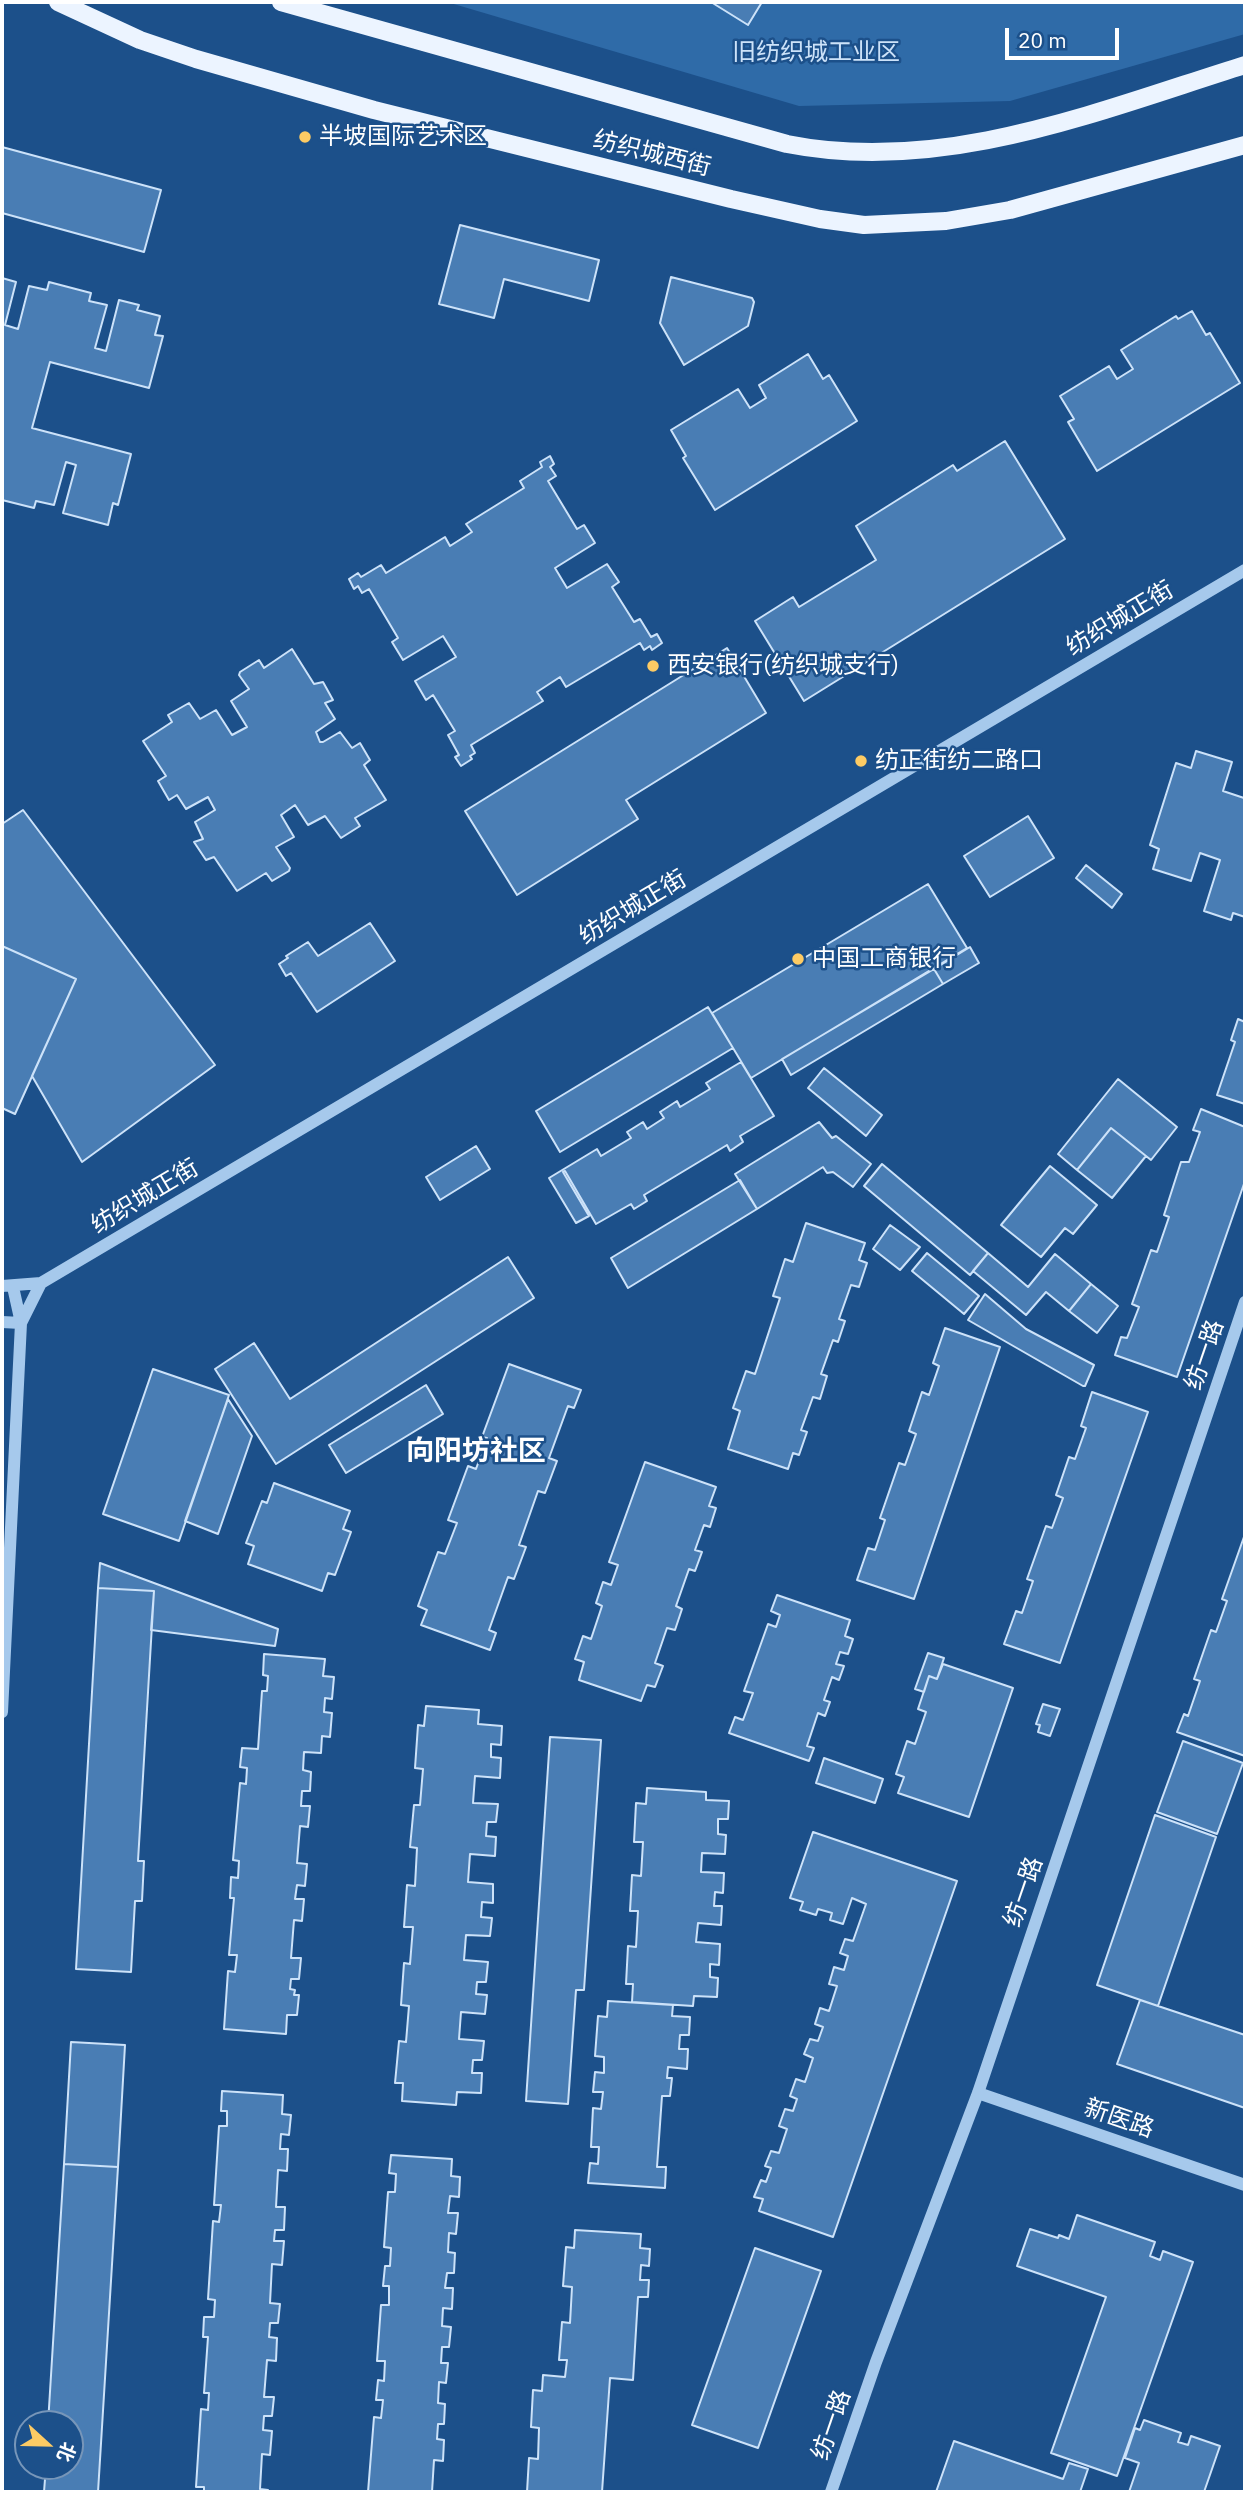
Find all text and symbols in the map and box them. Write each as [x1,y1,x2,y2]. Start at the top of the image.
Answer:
scale bar [1009,14,1123,58]
text: 20 m [1018,26,1067,54]
park label: 旧纺织城工业区 [732,39,900,67]
place label: 半坡国际艺术区 [319,123,487,151]
street label: 纺织城西街 [590,126,714,182]
marker: 半坡国际艺术区 [297,129,313,145]
street label: 纺织城正街 [1061,576,1179,662]
place label: 西安银行(纺织城支行) [667,652,899,680]
marker: 西安银行(纺织城支行) [645,658,661,674]
place label: 纺正街纺二路口 [875,747,1043,775]
marker: 纺正街纺二路口 [853,753,869,769]
street label: 纺织城正街 [574,865,692,951]
place label: 中国工商银行 [812,945,956,973]
marker: 中国工商银行 [790,951,806,967]
street label: 纺织城正街 [86,1154,204,1240]
street label: 纺一路 [1180,1316,1230,1394]
district label: 向阳坊社区 [406,1435,546,1469]
street label: 纺一路 [999,1853,1049,1931]
street label: 新医路 [1080,2094,1158,2144]
street label: 纺一路 [807,2386,857,2464]
north arrow [14,2410,84,2480]
text: 北 [52,2439,81,2465]

